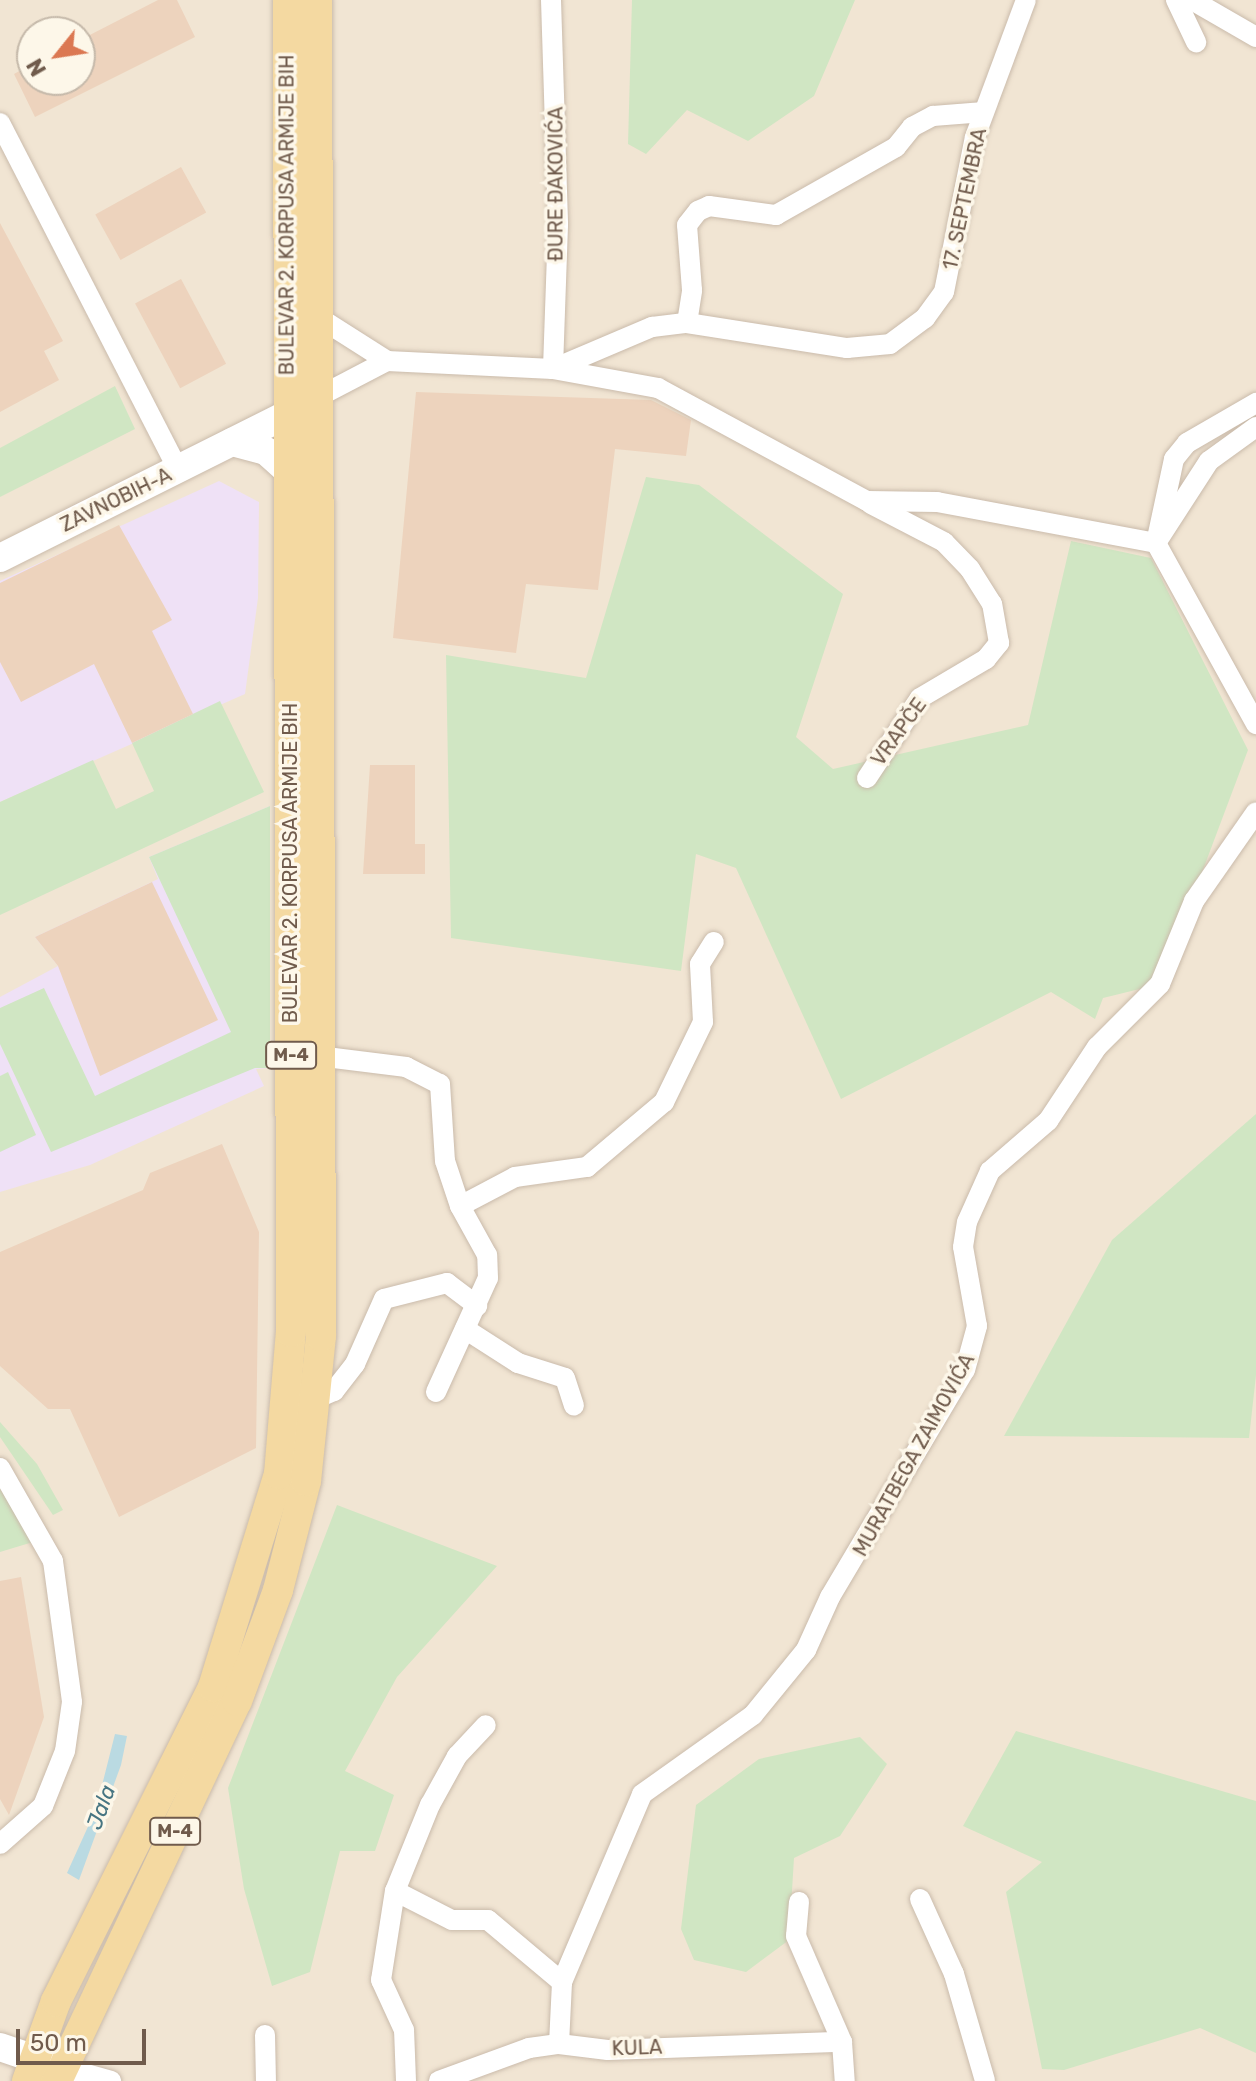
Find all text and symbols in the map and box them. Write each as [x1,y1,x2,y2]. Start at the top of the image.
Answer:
north arrow [16,16,96,96]
text: N [21,54,52,81]
street label: BULEVAR 2. KORPUSA ARMIJE BIH [275,54,299,376]
street label: ĐURE ĐAKOVIĆA [544,107,568,261]
street label: 17. SEPTEMBRA [938,126,992,272]
street label: ZAVNOBIH-A [57,463,175,537]
street label: VRAPČE [866,693,932,771]
street label: BULEVAR 2. KORPUSA ARMIJE BIH [278,702,302,1024]
road number: M-4 [265,1041,317,1069]
street label: MURATBEGA ZAIMOVIĆA [848,1349,980,1561]
water label: Jala [81,1781,121,1833]
road number: M-4 [149,1817,201,1845]
scale bar [20,2013,150,2063]
text: 50 m [30,2029,87,2057]
street label: KULA [611,2035,663,2061]

